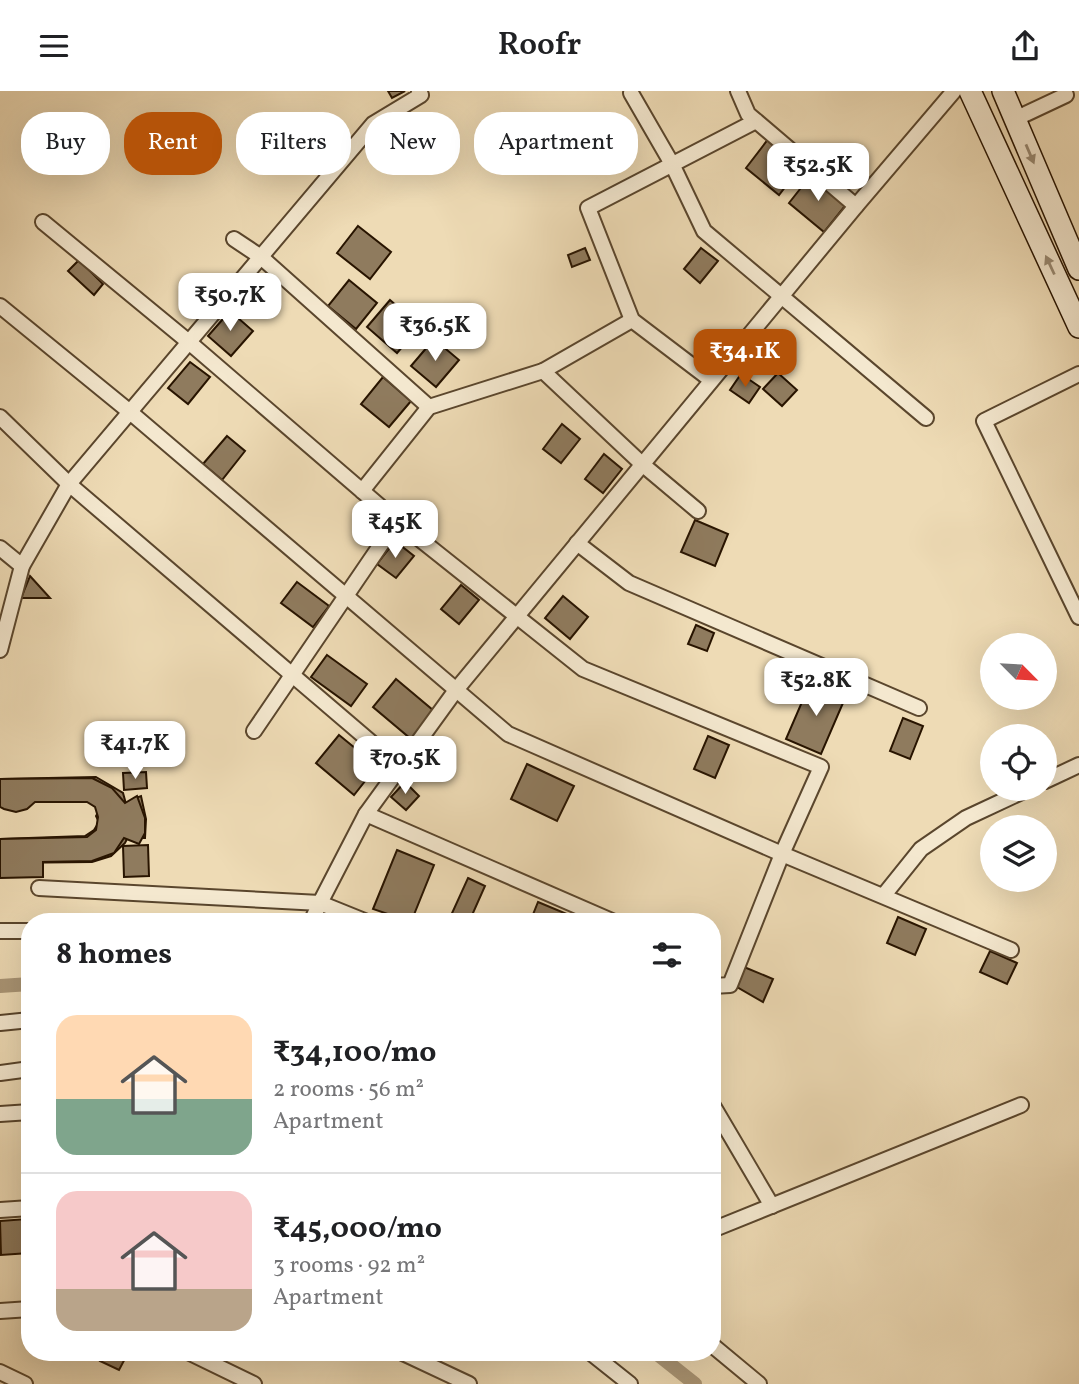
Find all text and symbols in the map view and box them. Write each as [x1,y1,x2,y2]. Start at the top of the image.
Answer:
text: Roofr [498,24,581,68]
icon: menu [35,27,73,65]
icon: share [1006,27,1044,65]
chip: Buy [21,112,110,175]
chip: Rent [124,112,222,175]
chip: Filters [236,112,351,175]
chip: New [365,112,460,175]
chip: Apartment [474,112,638,175]
pin: ₹52.5K [761,143,875,203]
one-way arrow [1024,144,1036,164]
text: ₹52.5K [783,150,853,182]
one-way arrow [1045,255,1056,275]
pin: ₹50.7K [173,273,287,333]
text: ₹50.7K [194,280,266,312]
pin: ₹36.5K [378,303,492,363]
text: ₹36.5K [399,310,471,342]
pin: ₹34.1K [688,329,802,389]
text: ₹34.1K [710,336,780,368]
pin: ₹45K [354,501,436,560]
text: ₹45K [368,507,422,539]
north arrow [980,633,1057,711]
map controls [980,633,1057,892]
pin: ₹52.8K [759,659,873,718]
text: ₹52.8K [780,665,852,697]
pin: ₹41.7K [78,721,192,781]
button: locate [980,724,1057,801]
text: ₹41.7K [100,728,170,760]
pin: ₹70.5K [348,737,462,796]
text: ₹70.5K [369,743,441,775]
button: layers [980,815,1057,892]
text: 8 homes [56,934,172,976]
icon: filters [648,936,686,974]
text: ₹34,100/mo [273,1032,437,1074]
icon: home [112,1043,196,1127]
text: 2 rooms · 56 m² [273,1074,424,1106]
text: Apartment [273,1106,384,1138]
text: ₹45,000/mo [273,1208,442,1250]
icon: home [112,1219,196,1303]
text: 3 rooms · 92 m² [273,1250,425,1282]
text: Apartment [273,1282,384,1314]

